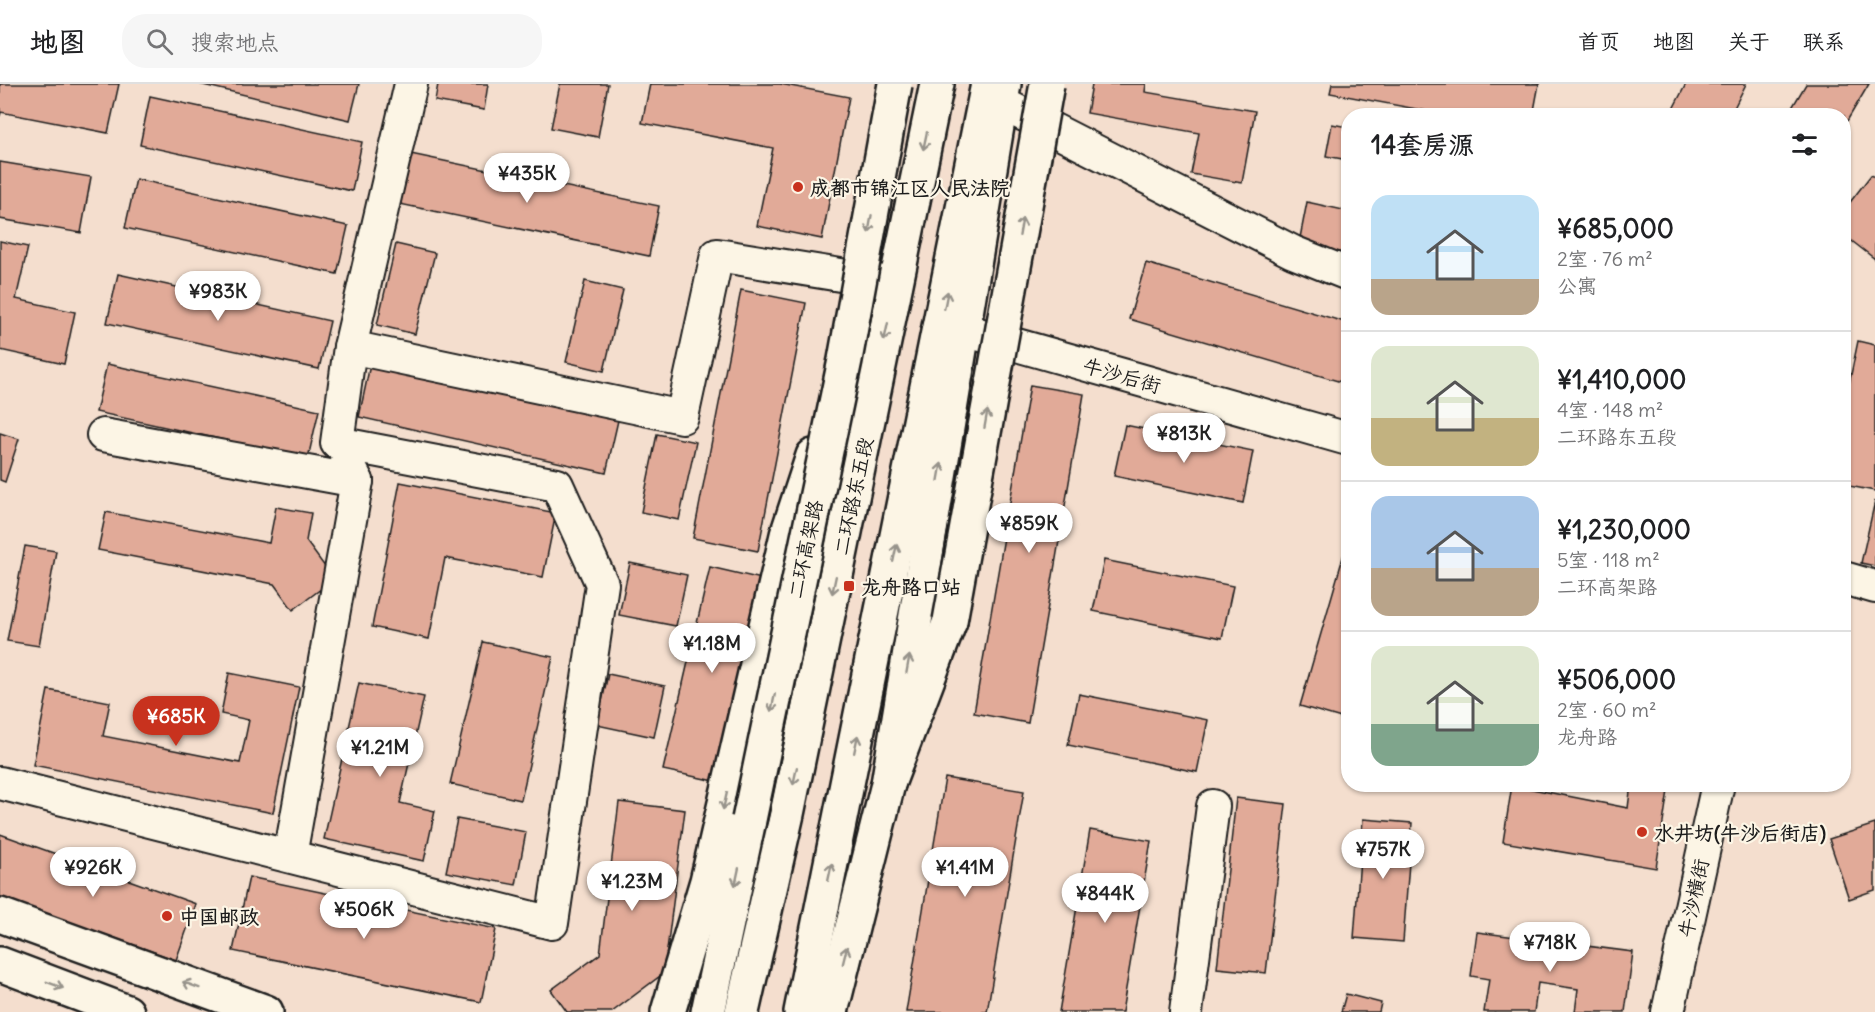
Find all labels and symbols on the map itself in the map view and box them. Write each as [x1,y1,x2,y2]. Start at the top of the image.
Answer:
one-way arrow [919,131,930,151]
pin: ¥435K [485,153,569,204]
place label: 成都市锦江区人民法院 [810,175,1010,200]
marker: 成都市锦江区人民法院 [791,180,805,194]
one-way arrow [864,214,875,234]
one-way arrow [1016,217,1027,237]
pin: ¥983K [176,271,260,322]
one-way arrow [941,291,952,311]
one-way arrow [880,322,891,342]
street label: 牛沙后街 [1080,352,1164,398]
one-way arrow [981,409,992,429]
pin: ¥813K [1142,413,1226,464]
street label: 二环路东五段 [828,435,878,557]
one-way arrow [935,462,946,482]
street label: 二环高架路 [782,497,828,601]
pin: ¥859K [987,503,1071,554]
one-way arrow [890,544,901,564]
place label: 龙舟路口站 [861,574,961,599]
one-way arrow [828,575,839,594]
marker: 龙舟路口站 [842,579,856,593]
pin: ¥1.18M [663,623,761,674]
one-way arrow [903,654,914,674]
one-way arrow [767,693,778,713]
pin: ¥685K [134,696,218,747]
pin: ¥1.21M [331,727,429,778]
one-way arrow [851,735,862,755]
one-way arrow [789,766,800,785]
one-way arrow [719,791,731,810]
place label: 水井坊(牛沙后街店) [1654,820,1826,845]
marker: 水井坊(牛沙后街店) [1635,825,1649,839]
pin: ¥757K [1341,829,1425,880]
pin: ¥926K [51,847,135,898]
pin: ¥1.41M [916,847,1014,898]
street label: 牛沙横街 [1672,856,1714,940]
pin: ¥1.23M [583,861,681,912]
one-way arrow [825,863,836,883]
one-way arrow [730,868,742,887]
pin: ¥844K [1063,873,1147,924]
pin: ¥506K [322,889,406,940]
place label: 中国邮政 [179,904,259,929]
marker: 中国邮政 [160,909,174,923]
pin: ¥718K [1508,922,1592,973]
one-way arrow [840,946,852,965]
one-way arrow [182,978,201,989]
one-way arrow [45,980,64,991]

